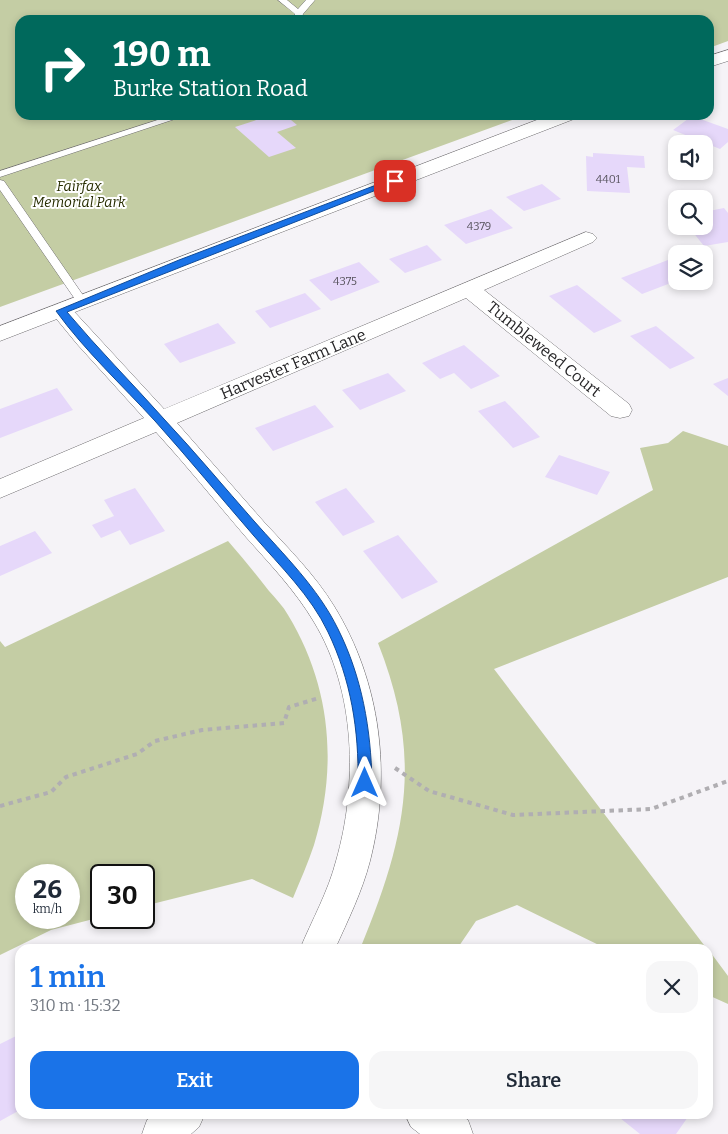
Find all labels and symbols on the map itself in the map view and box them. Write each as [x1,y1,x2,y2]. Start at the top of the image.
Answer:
pin [374,160,416,202]
house number: 4401 [596,173,621,186]
park label: Fairfax Memorial Park [32,178,126,211]
house number: 4379 [467,220,491,233]
house number: 4375 [333,275,357,288]
street label: Tumbleweed Court [483,297,605,401]
street label: Harvester Farm Lane [217,325,369,403]
position arrow [338,756,390,808]
speed limit sign: 30 [90,864,155,929]

